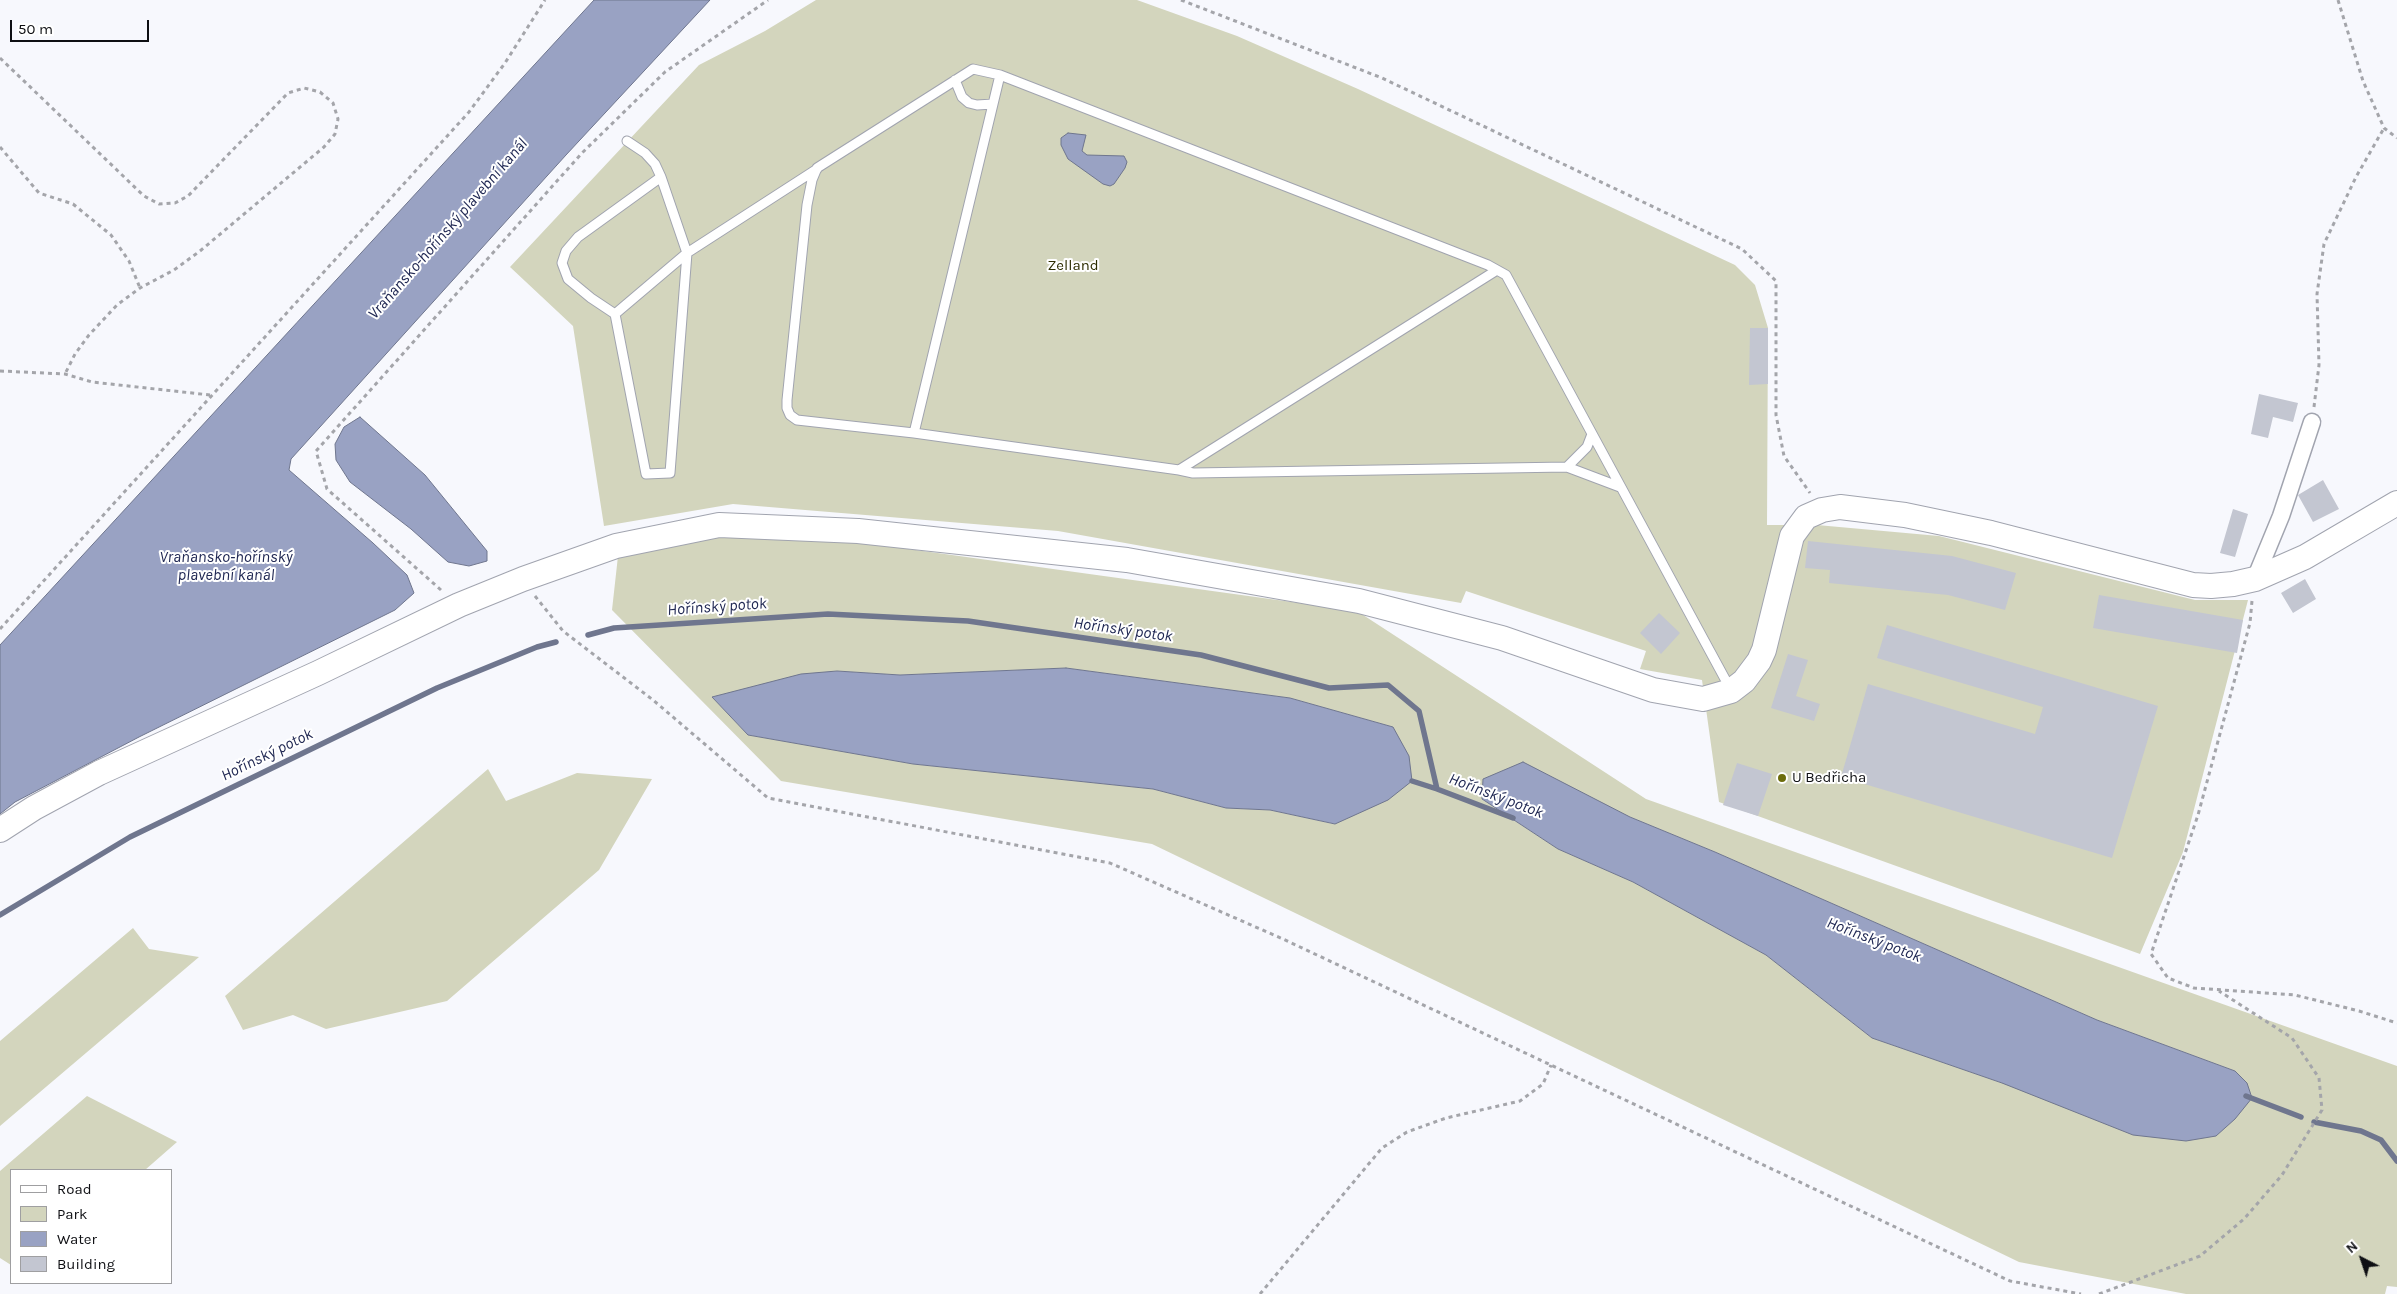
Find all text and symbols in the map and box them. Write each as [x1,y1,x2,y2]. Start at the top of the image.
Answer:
scale bar [12,10,151,42]
text: 50 m [18,20,53,38]
water label: Vraňansko-hořínský plavební kanál [364,135,532,323]
park label: Zelland [1047,257,1099,275]
water label: Vraňansko-hořínský plavební kanál [160,547,292,585]
water label: Hořínský potok [667,594,767,620]
water label: Hořínský potok [1072,614,1174,646]
water label: Hořínský potok [218,725,316,785]
water label: Hořínský potok [1446,769,1546,823]
place label: U Bedřicha [1792,769,1866,787]
marker: U Bedřicha [1776,772,1788,784]
water label: Hořínský potok [1824,913,1924,967]
legend [10,1169,172,1284]
text: Road [57,1180,92,1198]
text: Park [57,1205,87,1223]
text: Water [57,1230,97,1248]
north arrow [2337,1234,2387,1284]
text: N [2342,1238,2361,1257]
text: Building [57,1255,115,1273]

